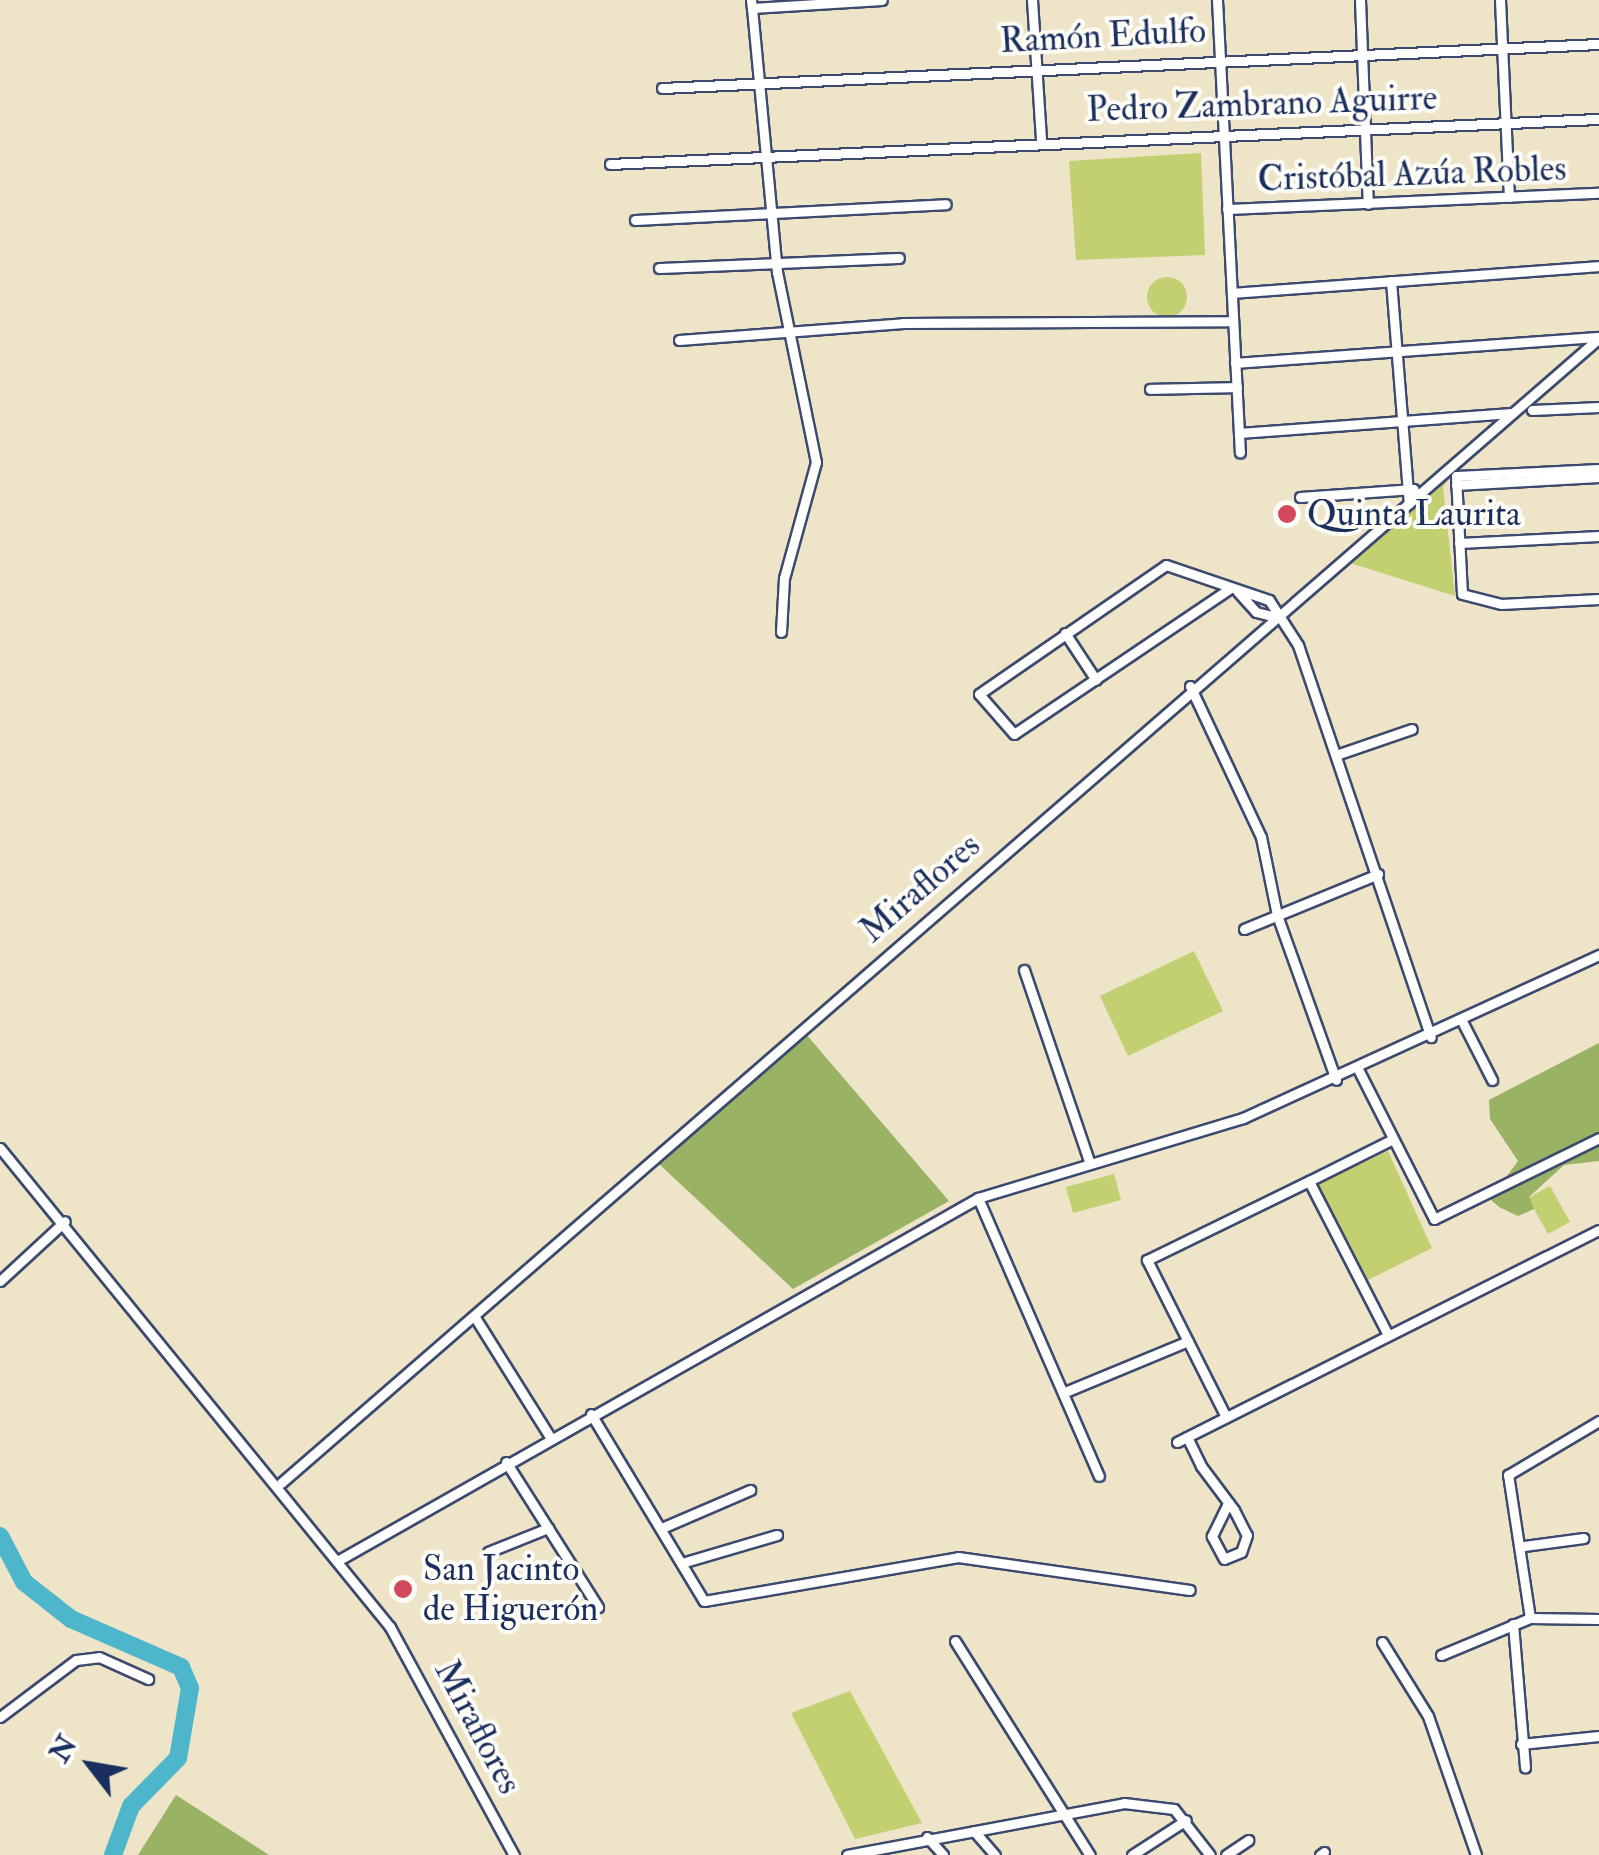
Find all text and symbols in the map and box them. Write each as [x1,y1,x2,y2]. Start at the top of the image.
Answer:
street label: Ramón Edulfo [999,10,1207,62]
street label: Pedro Zambrano Aguirre [1086,77,1438,131]
street label: Cristóbal Azúa Robles [1257,148,1567,200]
place label: Quinta Laurita [1307,493,1521,535]
marker: Quinta Laurita [1276,503,1298,525]
street label: Miraflores [851,825,989,951]
place label: San Jacinto de Higuerón [423,1548,598,1630]
marker: San Jacinto de Higuerón [392,1578,414,1600]
street label: Miraflores [425,1653,531,1801]
north arrow [40,1715,140,1815]
text: N [42,1730,85,1769]

